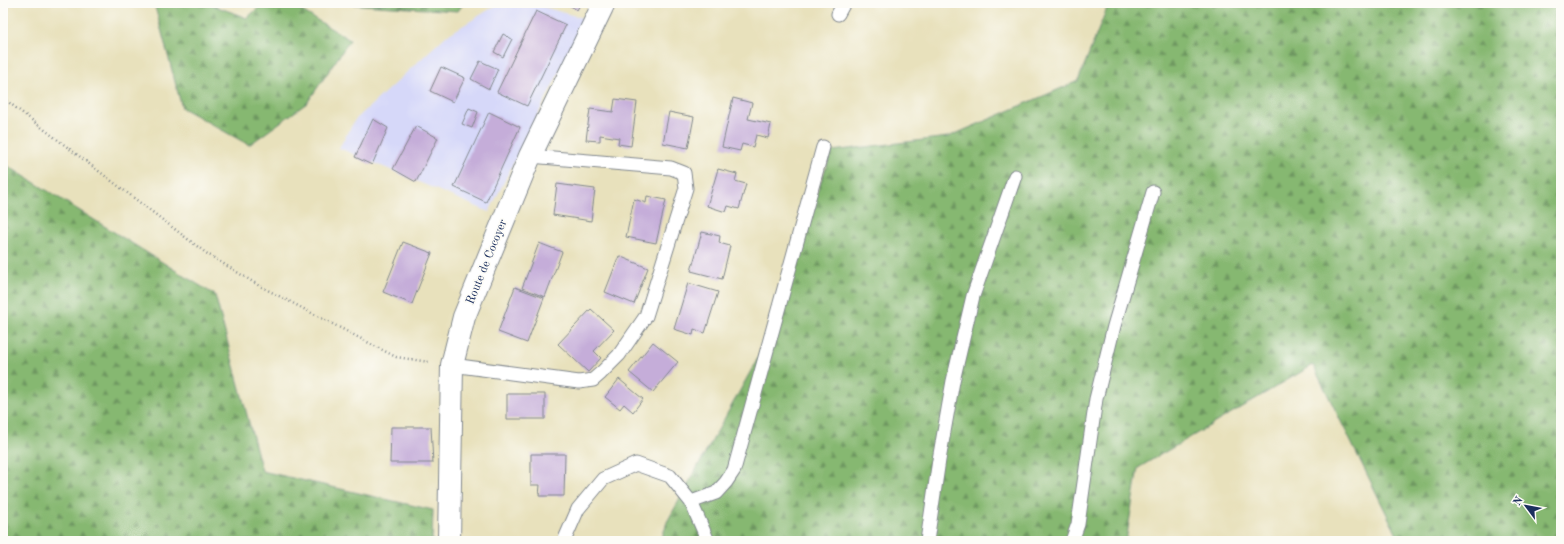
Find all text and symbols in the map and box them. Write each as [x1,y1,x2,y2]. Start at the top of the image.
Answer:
street label: Route de Cocoyer [464,218,510,306]
north arrow [1506,486,1546,526]
text: N [1512,495,1526,508]

